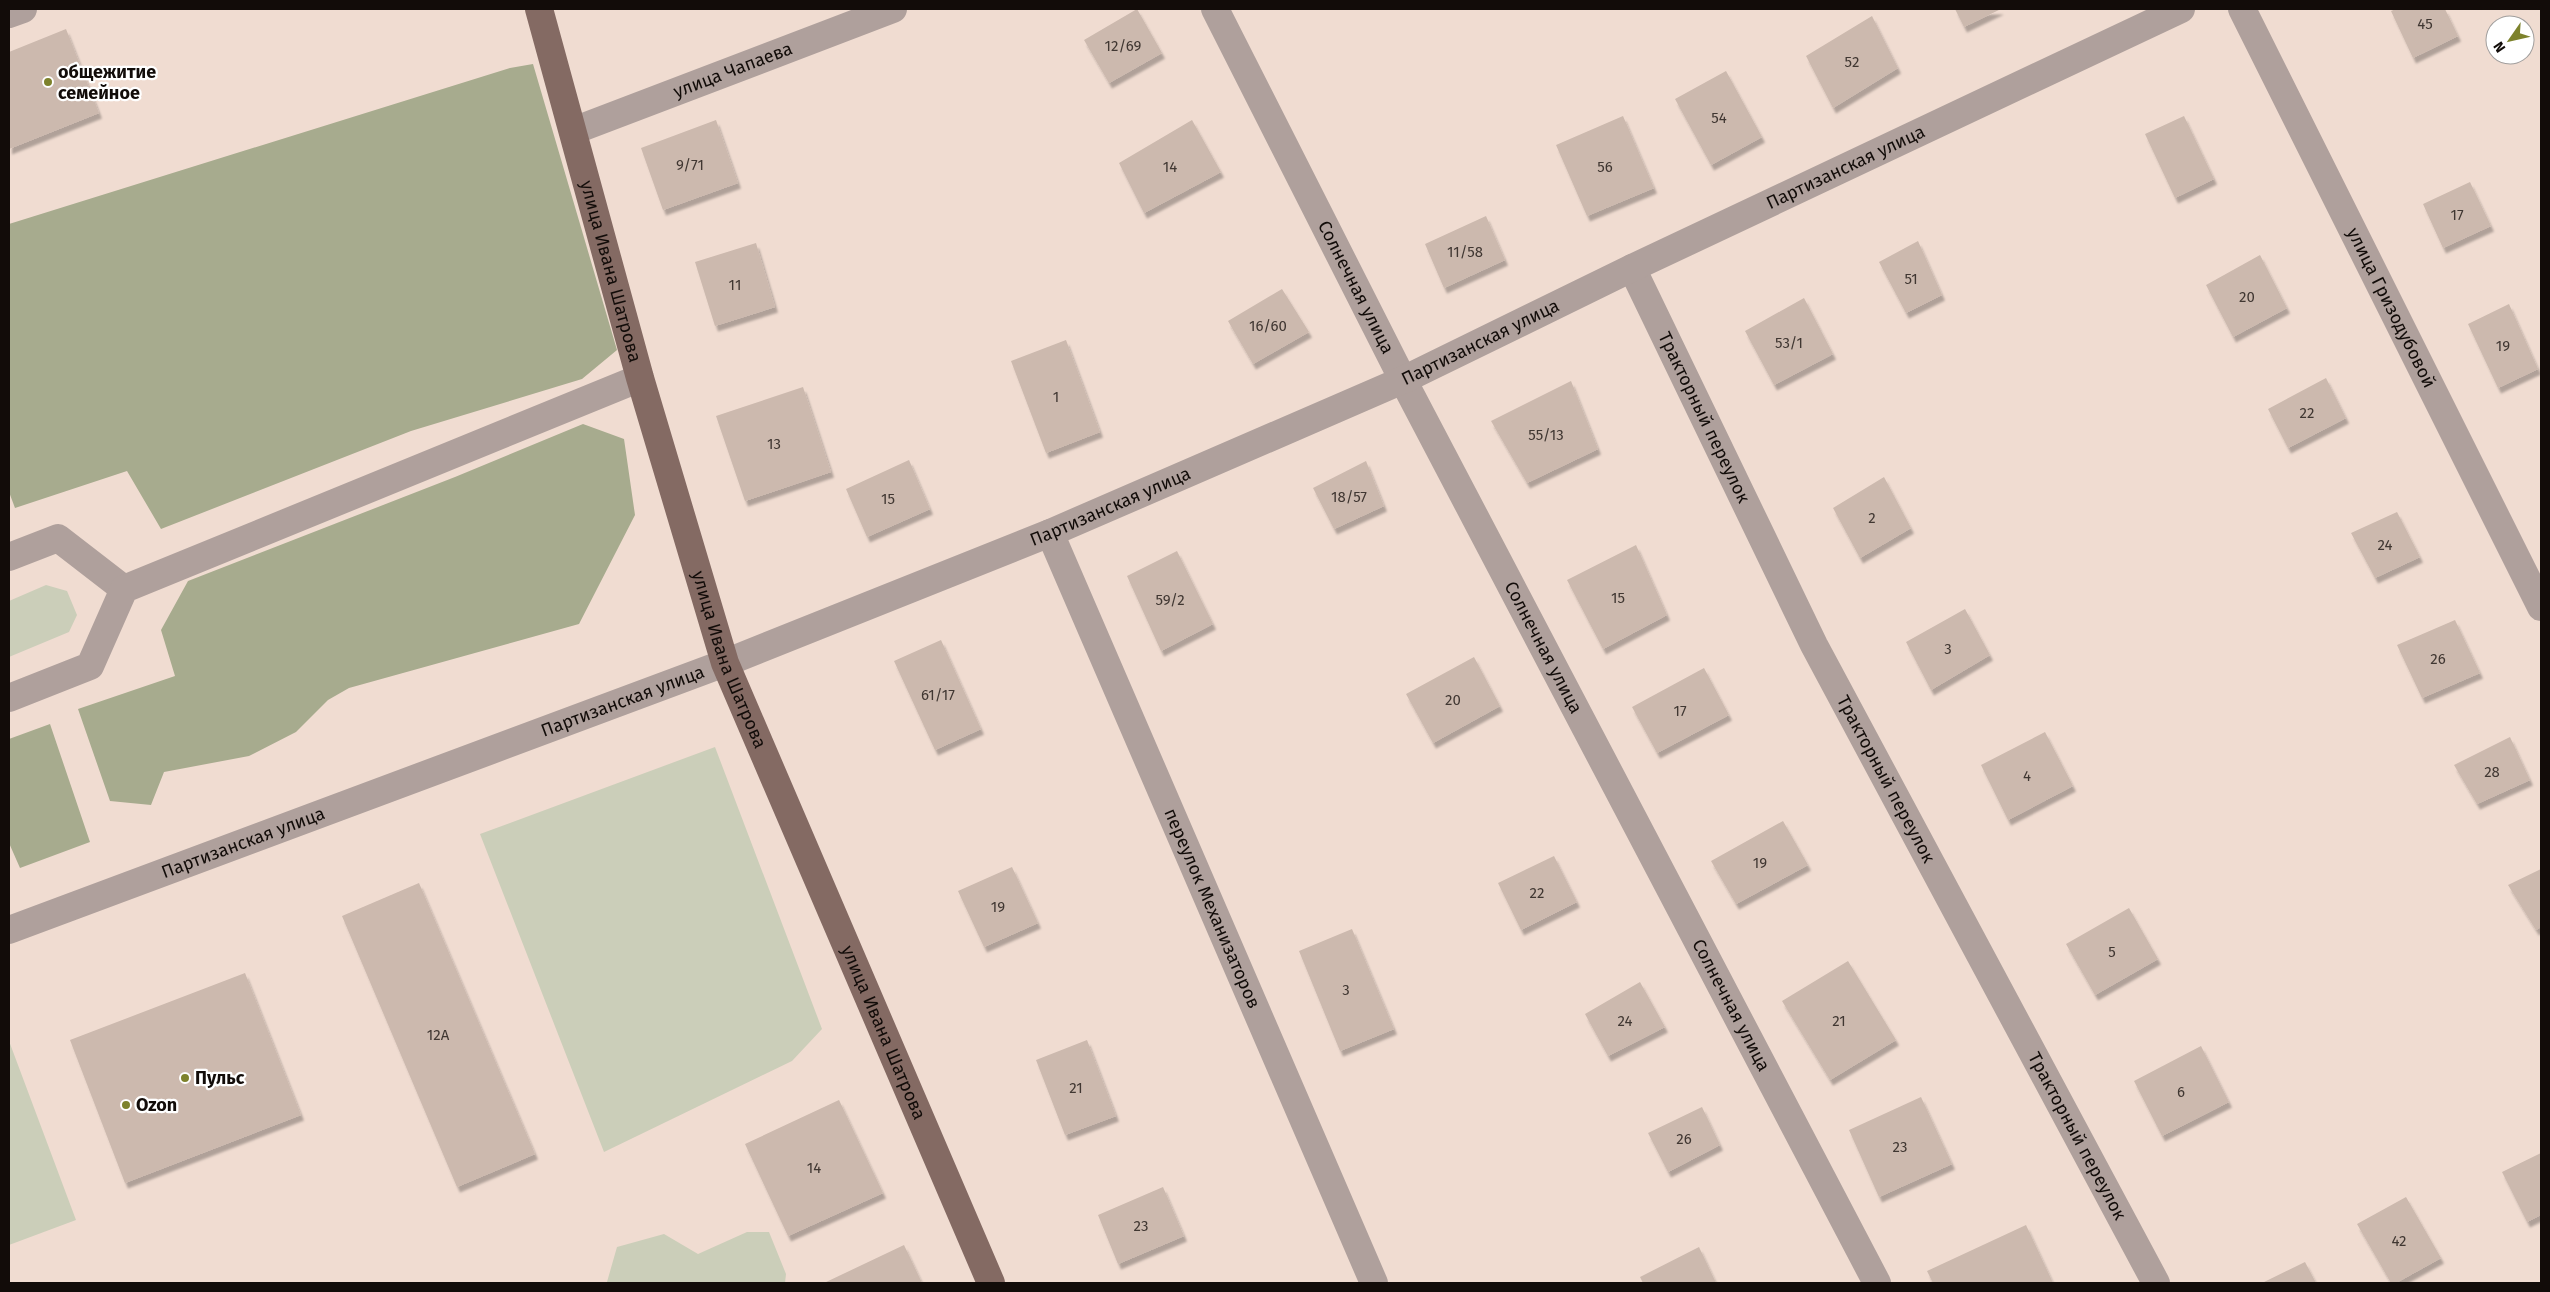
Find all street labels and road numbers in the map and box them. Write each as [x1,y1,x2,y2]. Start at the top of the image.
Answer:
street label: улица Чапаева [670,37,795,103]
street label: Партизанская улица [1763,120,1928,214]
street label: улица Ивана Шатрова [575,178,646,365]
street label: Солнечная улица [1313,217,1399,358]
street label: улица Гризодубовой [2342,224,2441,391]
street label: Партизанская улица [1398,294,1563,390]
street label: Тракторный переулок [1654,328,1755,507]
street label: Партизанская улица [1027,462,1194,551]
street label: улица Ивана Шатрова [687,568,771,752]
street label: Солнечная улица [1500,578,1587,717]
street label: Партизанская улица [538,661,708,742]
street label: Тракторный переулок [1832,692,1940,868]
street label: Партизанская улица [158,802,328,883]
street label: переулок Механизаторов [1159,805,1265,1012]
street label: Солнечная улица [1687,935,1775,1075]
street label: улица Ивана Шатрова [836,942,931,1123]
street label: Тракторный переулок [2023,1049,2132,1224]

